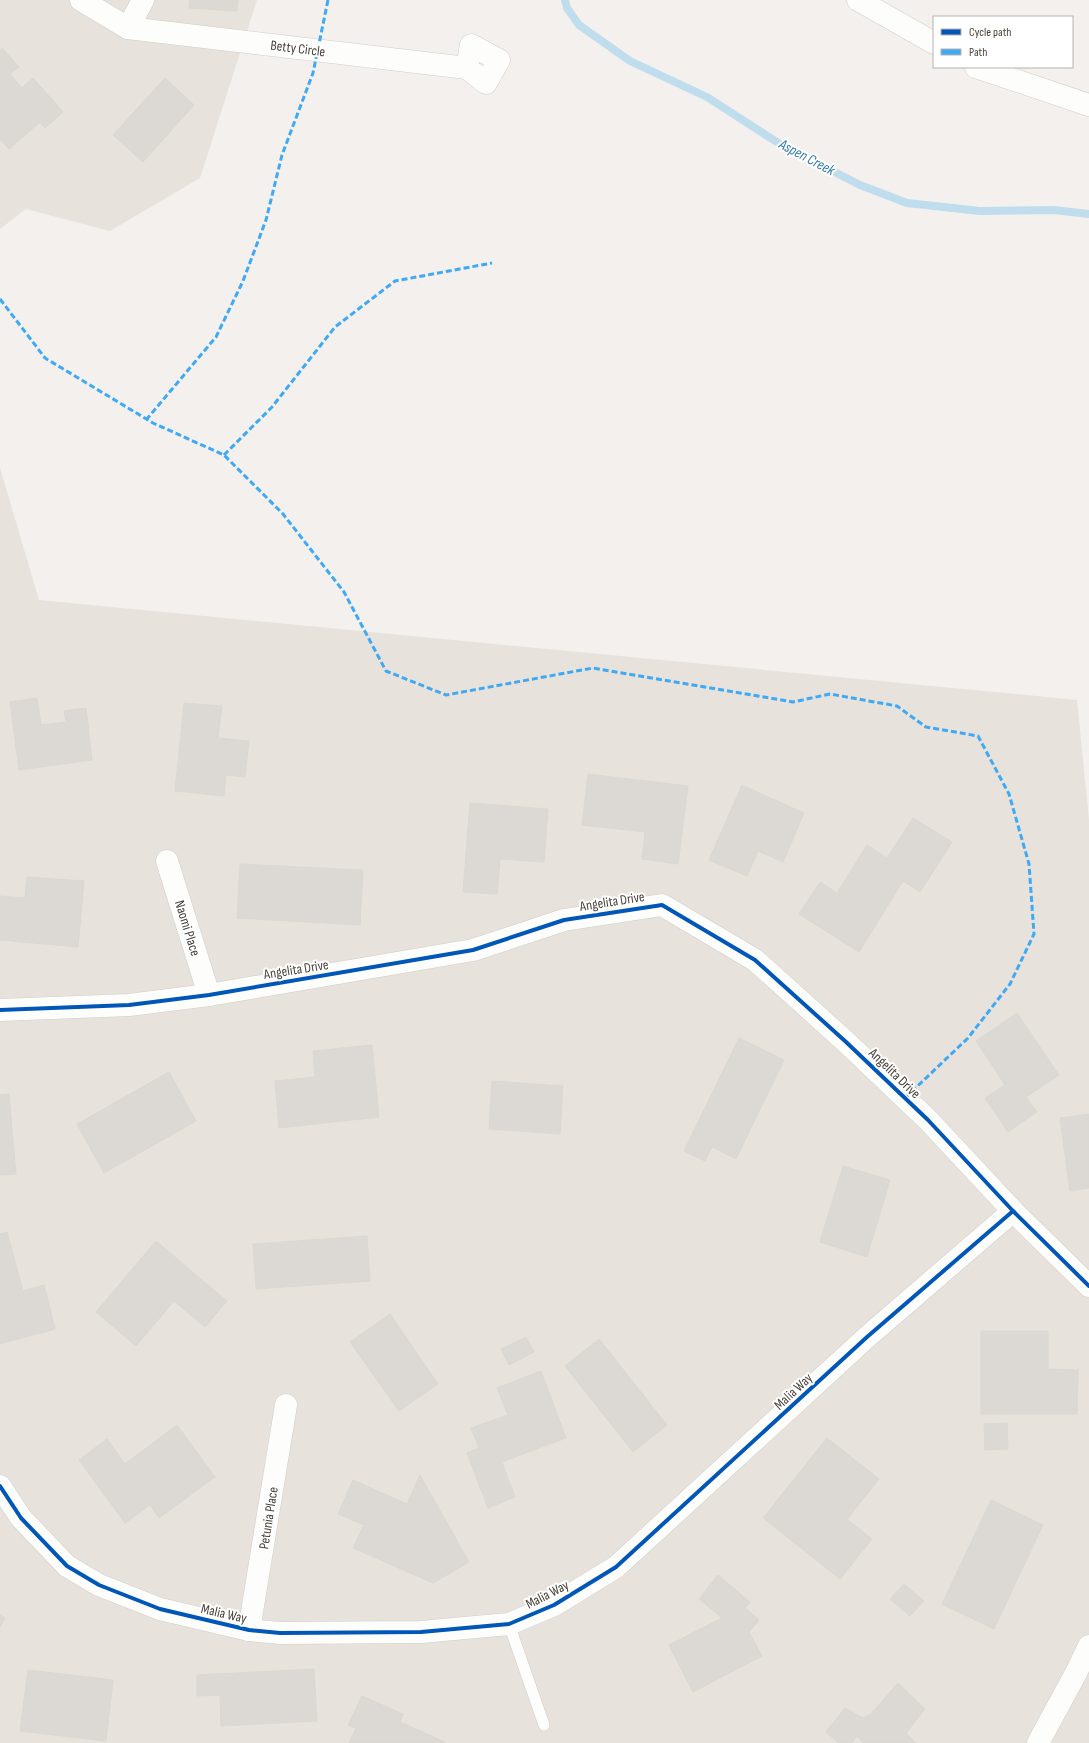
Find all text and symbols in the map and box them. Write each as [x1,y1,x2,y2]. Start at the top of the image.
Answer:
legend [933,16,1073,68]
text: Cycle path [969,25,1011,40]
street label: Betty Circle [270,37,326,60]
text: Path [969,45,987,60]
water label: Aspen Creek [775,134,838,180]
street label: Angelita Drive [578,888,646,915]
street label: Naomi Place [171,898,204,958]
street label: Angelita Drive [262,956,330,983]
street label: Angelita Drive [865,1044,924,1102]
street label: Malia Way [771,1369,816,1413]
street label: Petunia Place [255,1486,282,1550]
street label: Malia Way [523,1576,572,1613]
street label: Malia Way [199,1600,249,1627]

